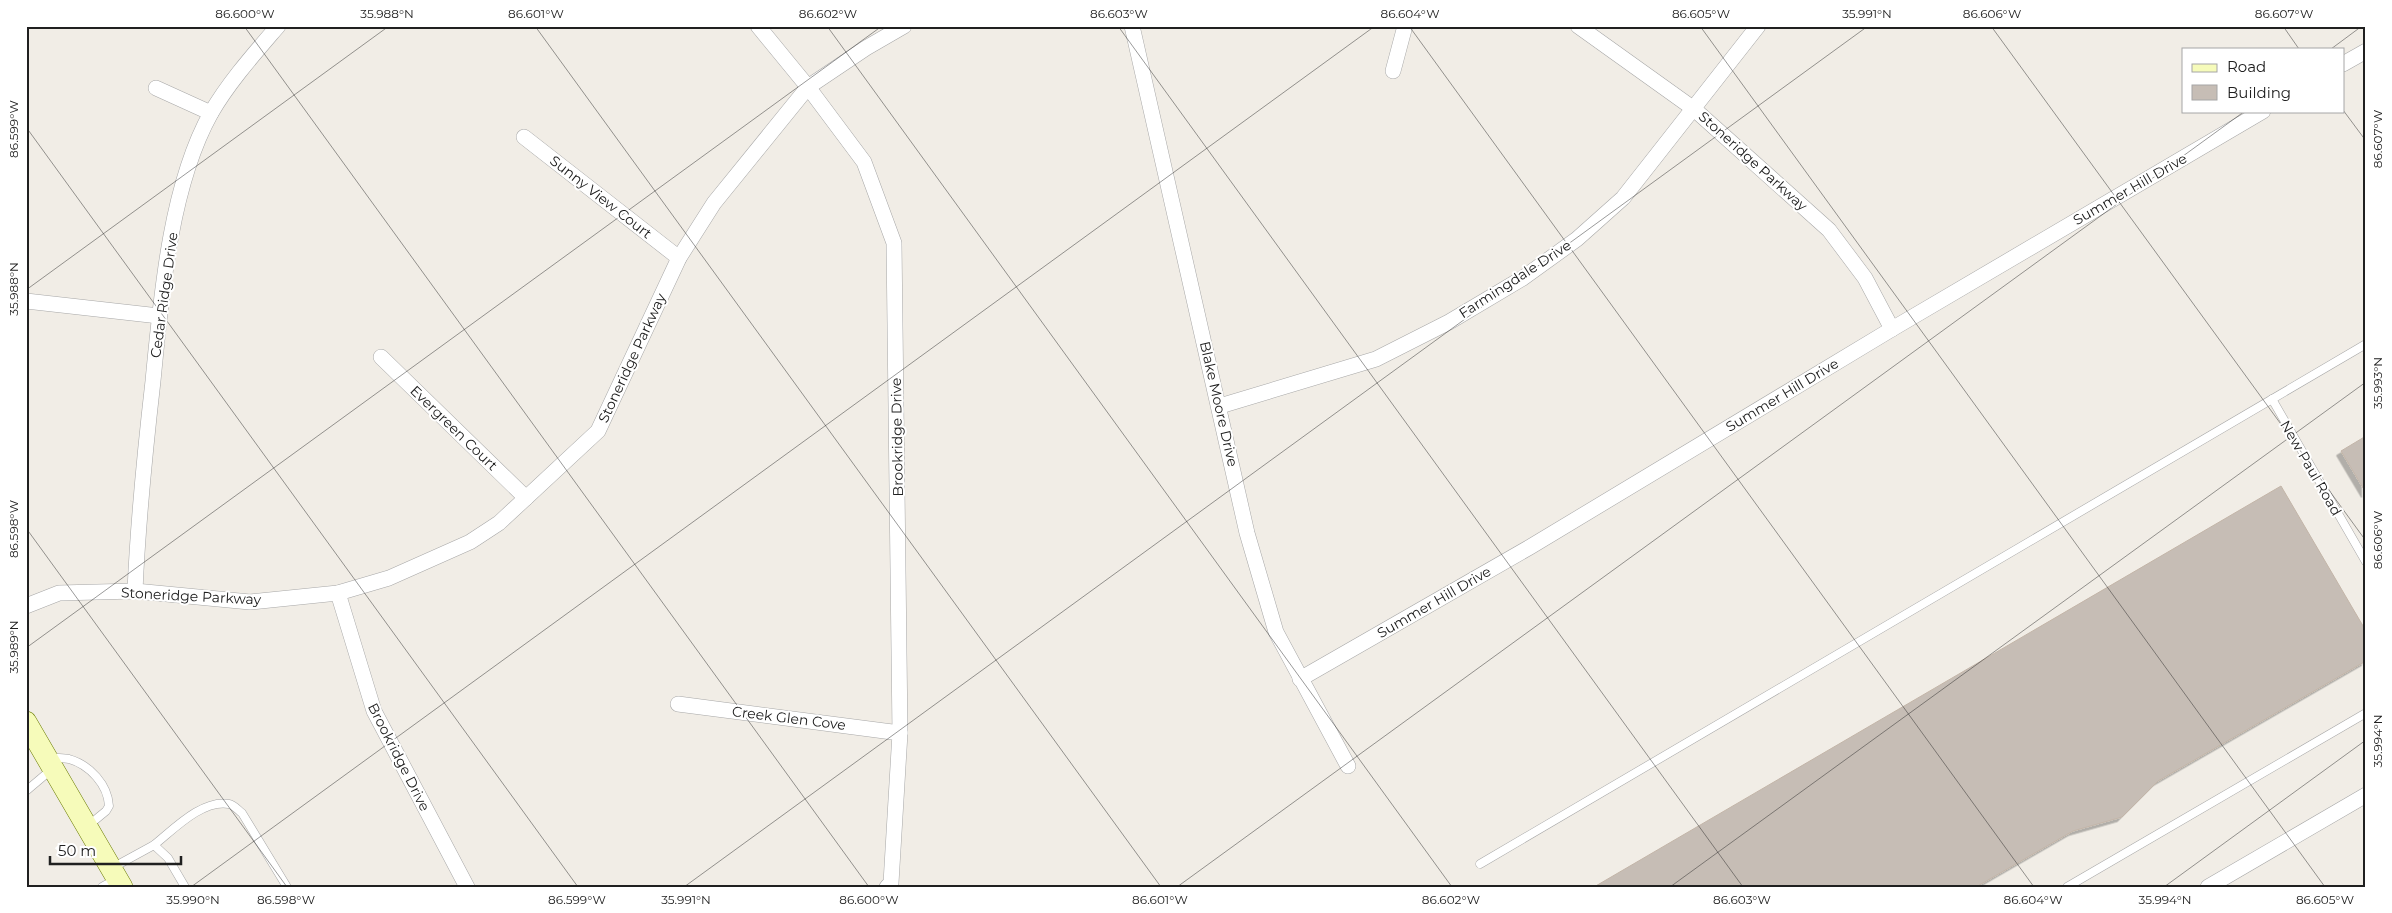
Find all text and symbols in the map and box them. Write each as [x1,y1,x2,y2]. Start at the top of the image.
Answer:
text: 86.600°W [215,6,275,21]
text: 35.988°N [360,6,414,21]
text: 86.601°W [508,6,564,21]
text: 86.602°W [799,6,857,21]
text: 86.603°W [1090,6,1148,21]
text: 86.604°W [1380,6,1440,21]
text: 86.605°W [1672,6,1730,21]
text: 35.991°N [1842,6,1892,21]
text: 86.606°W [1963,6,2021,21]
text: 86.607°W [2255,6,2313,21]
legend [2182,48,2344,112]
text: Road [2227,57,2266,76]
text: Building [2227,83,2291,102]
text: 86.599°W [6,100,21,158]
street label: Stoneridge Parkway [1695,107,1811,215]
text: 86.607°W [2370,110,2385,168]
street label: Summer Hill Drive [2070,149,2190,229]
street label: Sunny View Court [546,151,656,243]
street label: Cedar Ridge Drive [146,231,182,359]
street label: Farmingdale Drive [1455,236,1575,322]
text: 35.988°N [6,262,21,316]
street label: Stoneridge Parkway [594,290,670,425]
street label: Blake Moore Drive [1196,340,1242,468]
street label: Summer Hill Drive [1722,354,1842,436]
text: 35.993°N [2370,357,2385,409]
street label: Brookridge Drive [887,377,907,497]
street label: Evergreen Court [406,382,502,475]
street label: New Paul Road [2276,417,2346,519]
text: 86.598°W [6,500,21,558]
text: 86.606°W [2370,511,2385,569]
street label: Summer Hill Drive [1374,562,1494,642]
street label: Stoneridge Parkway [120,583,262,609]
text: 35.989°N [6,620,21,674]
street label: Brookridge Drive [364,700,434,814]
street label: Creek Glen Cove [731,702,847,734]
text: 35.994°N [2370,715,2385,767]
scale bar [50,833,181,865]
text: 50 m [58,841,96,860]
text: 35.990°N [166,892,220,907]
text: 86.598°W [257,892,315,907]
text: 86.599°W [548,892,606,907]
text: 35.991°N [661,892,711,907]
text: 86.600°W [839,892,899,907]
text: 86.601°W [1132,892,1188,907]
text: 86.602°W [1422,892,1480,907]
text: 86.603°W [1713,892,1771,907]
text: 86.604°W [2003,892,2063,907]
text: 35.994°N [2139,892,2191,907]
text: 86.605°W [2296,892,2354,907]

